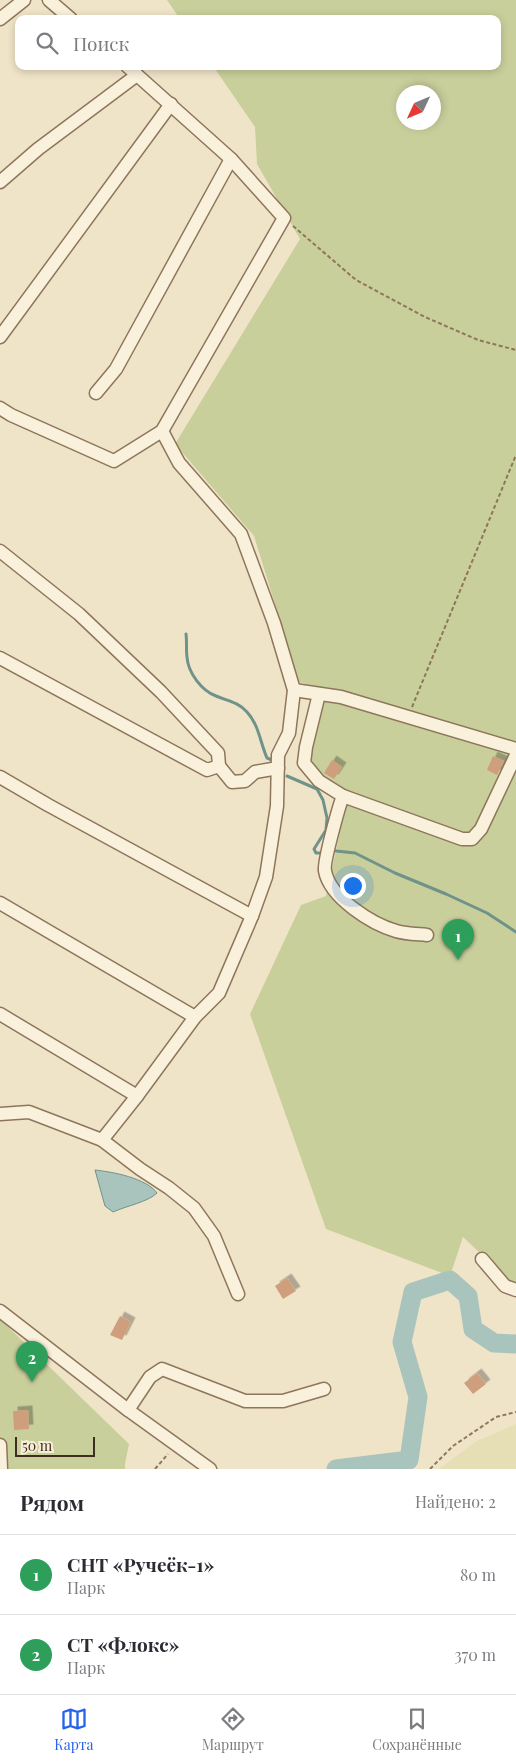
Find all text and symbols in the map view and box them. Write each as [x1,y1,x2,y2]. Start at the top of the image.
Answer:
search box [15,15,501,70]
icon: search [33,29,61,57]
text: Поиск [73,30,129,56]
north arrow [396,85,441,130]
your location [340,873,366,899]
pin: 1 [442,919,474,960]
pin: 2 [16,1341,48,1382]
scale bar [15,1434,95,1457]
text: 50 m [22,1436,52,1455]
text: Рядом [20,1488,84,1516]
text: Найдено: 2 [415,1491,496,1512]
text: СНТ «Ручеёк-1» [67,1551,214,1577]
text: 1 [33,1564,39,1585]
text: 80 m [460,1564,496,1585]
text: Парк [67,1577,105,1598]
text: СТ «Флокс» [67,1631,179,1657]
text: 2 [32,1644,40,1665]
text: 370 m [454,1644,496,1665]
text: Парк [67,1657,105,1678]
tab: Карта [54,1705,94,1754]
tab: Маршрут [202,1705,264,1754]
tab: Сохранённые [372,1705,462,1754]

